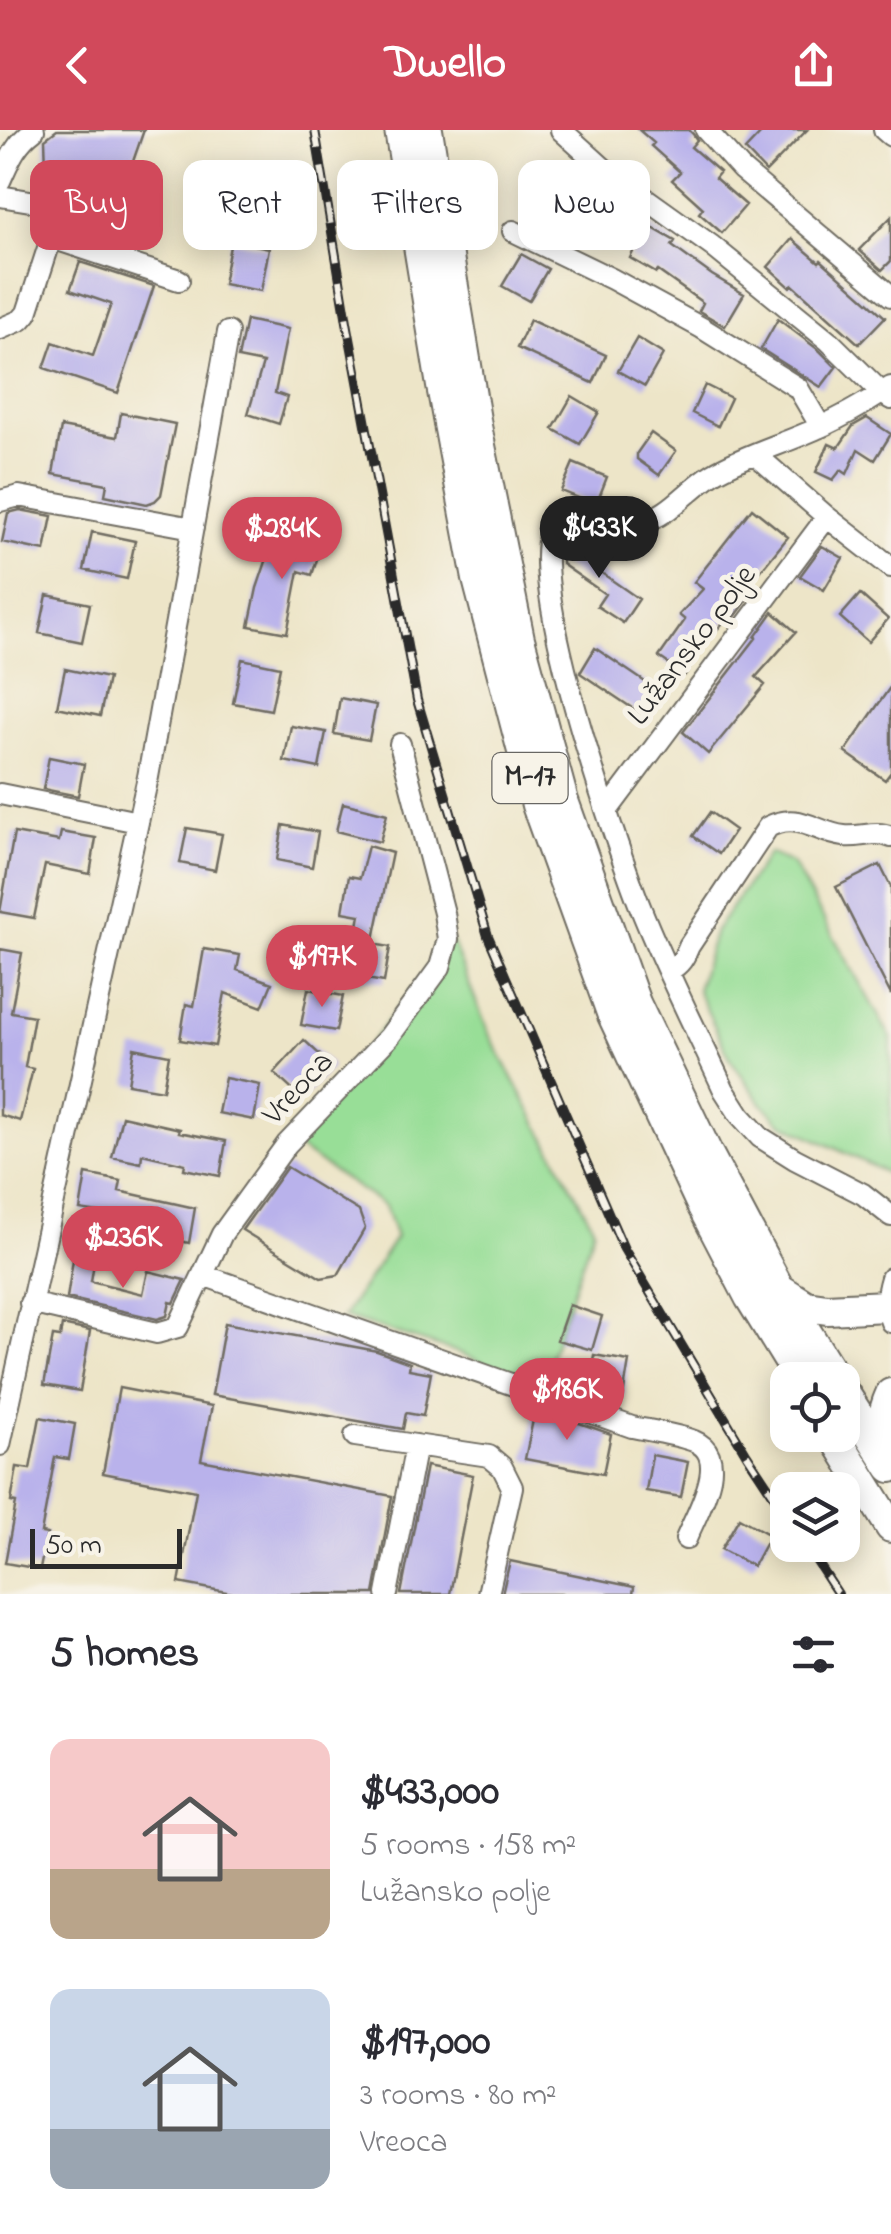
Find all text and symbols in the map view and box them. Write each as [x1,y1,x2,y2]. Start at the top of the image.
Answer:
text: Dwello [385,32,506,98]
icon: back [50,38,105,93]
icon: share [786,38,841,93]
chip: Buy [30,160,163,250]
chip: Rent [183,160,317,250]
chip: Filters [337,160,498,250]
chip: New [518,160,650,250]
pin: $433K [529,496,669,581]
pin: $284K [212,497,352,582]
text: $433K [562,505,636,552]
text: $284K [244,506,320,553]
street label: Lužansko polje [617,555,770,736]
road number: M-17 [492,753,568,803]
pin: $197K [252,925,392,1010]
text: $197K [288,934,356,981]
street label: Vreoca [251,1041,346,1138]
pin: $236K [53,1206,193,1291]
text: $236K [84,1215,162,1262]
pin: $186K [497,1358,637,1443]
map controls [770,1362,860,1562]
button: locate [770,1362,860,1452]
text: $186K [531,1367,603,1414]
button: layers [770,1472,860,1562]
scale bar [30,1524,182,1568]
text: 50 m [45,1526,102,1567]
text: 5 homes [50,1624,199,1685]
icon: filters [786,1627,841,1682]
text: $433,000 [360,1762,499,1823]
icon: home [130,1779,250,1899]
text: 5 rooms · 158 m² [360,1823,576,1870]
text: Lužansko polje [360,1870,551,1917]
text: $197,000 [360,2012,490,2073]
icon: home [130,2029,250,2149]
text: 3 rooms · 80 m² [360,2073,557,2120]
text: Vreoca [360,2120,447,2167]

